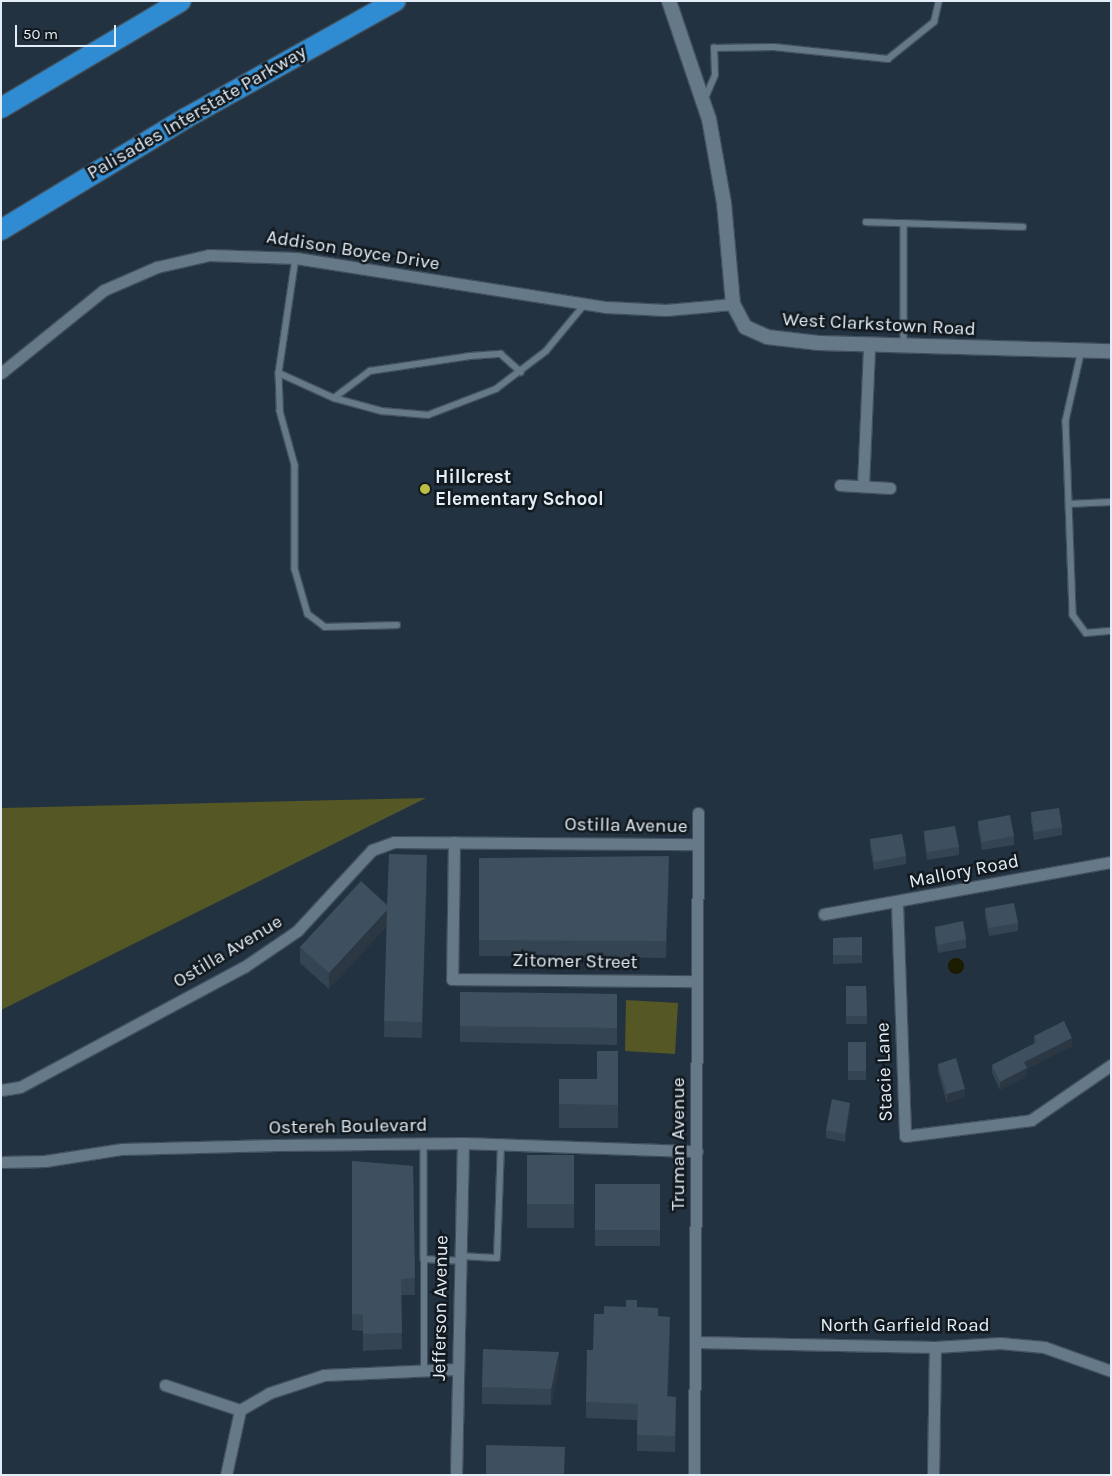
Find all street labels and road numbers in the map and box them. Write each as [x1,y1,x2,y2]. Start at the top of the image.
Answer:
street label: Palisades Interstate Parkway [83,41,311,185]
street label: Addison Boyce Drive [265,226,441,276]
street label: West Clarkstown Road [782,309,976,341]
street label: Ostilla Avenue [564,814,688,838]
street label: Mallory Road [907,850,1021,894]
street label: Ostilla Avenue [169,911,287,993]
street label: Zitomer Street [512,950,638,974]
street label: Stacie Lane [872,1022,898,1122]
street label: Truman Avenue [668,1077,690,1211]
street label: Ostereh Boulevard [268,1114,428,1140]
street label: Jefferson Avenue [428,1235,454,1381]
street label: North Garfield Road [820,1315,990,1337]

